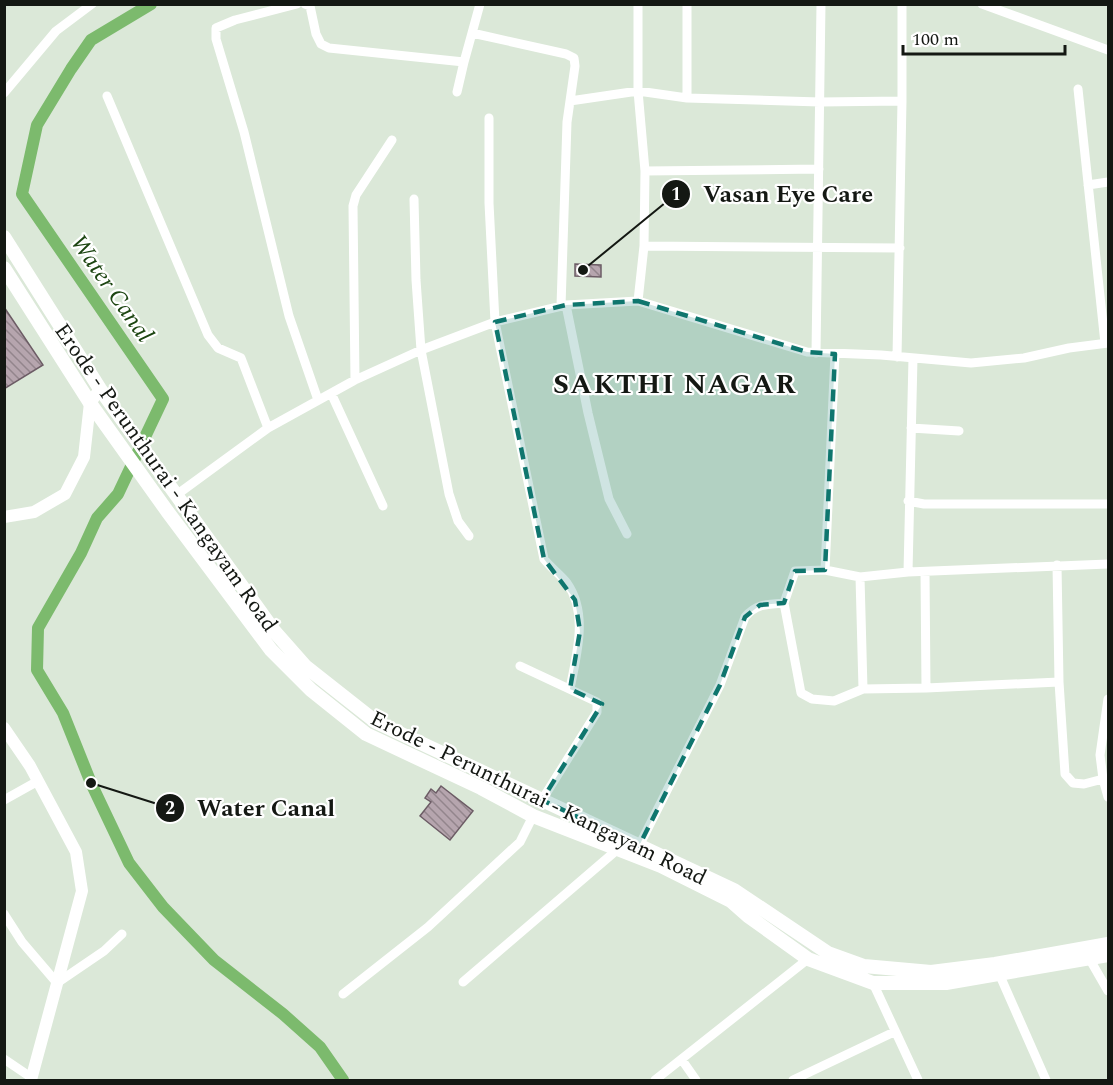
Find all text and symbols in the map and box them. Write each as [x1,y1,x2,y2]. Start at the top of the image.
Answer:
scale bar [903,18,1065,56]
text: 100 m [912,26,959,53]
callout: Vasan Eye Care [661,173,885,215]
text: Vasan Eye Care [703,177,873,213]
text: 1 [671,181,681,208]
water label: Water Canal [61,227,162,350]
street label: Erode - Perunthurai - Kangayam Road [46,317,286,639]
district label: SAKTHI NAGAR [553,363,797,406]
street label: Erode - Perunthurai - Kangayam Road [364,702,712,894]
callout: Water Canal [155,787,347,829]
text: Water Canal [197,791,335,827]
text: 2 [165,795,175,822]

